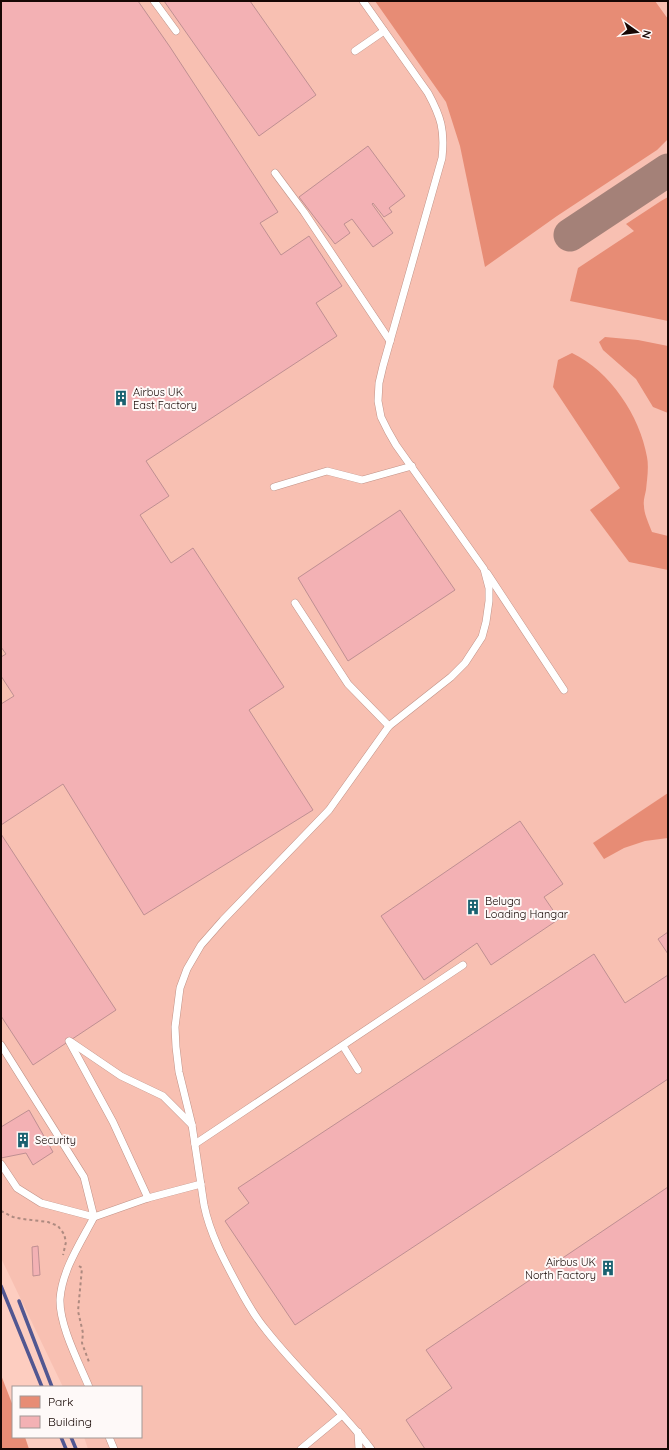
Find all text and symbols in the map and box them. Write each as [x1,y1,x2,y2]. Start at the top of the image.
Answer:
north arrow [617,12,657,52]
text: N [639,29,654,40]
place label: Airbus UK East Factory [133,385,197,412]
building icon: Airbus UK East Factory [112,389,130,407]
place label: Beluga Loading Hangar [485,894,569,921]
building icon: Beluga Loading Hangar [464,898,482,916]
building icon: Security [14,1131,32,1149]
place label: Security [35,1133,76,1147]
place label: Airbus UK North Factory [525,1255,596,1282]
building icon: Airbus UK North Factory [599,1259,617,1277]
legend [12,1386,142,1438]
text: Park [48,1394,73,1409]
text: Building [48,1414,92,1429]

